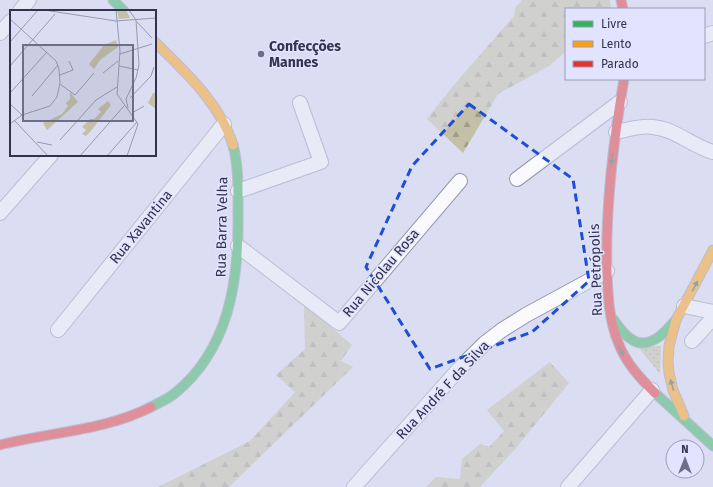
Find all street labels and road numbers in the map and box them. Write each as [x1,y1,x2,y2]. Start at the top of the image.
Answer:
street label: Rua Barra Velha [213,177,231,277]
street label: Rua Xavantina [106,187,176,267]
street label: Rua Petrópolis [586,223,606,317]
street label: Rua Nicolau Rosa [339,225,423,321]
street label: Rua André F da Silva [393,337,493,443]

